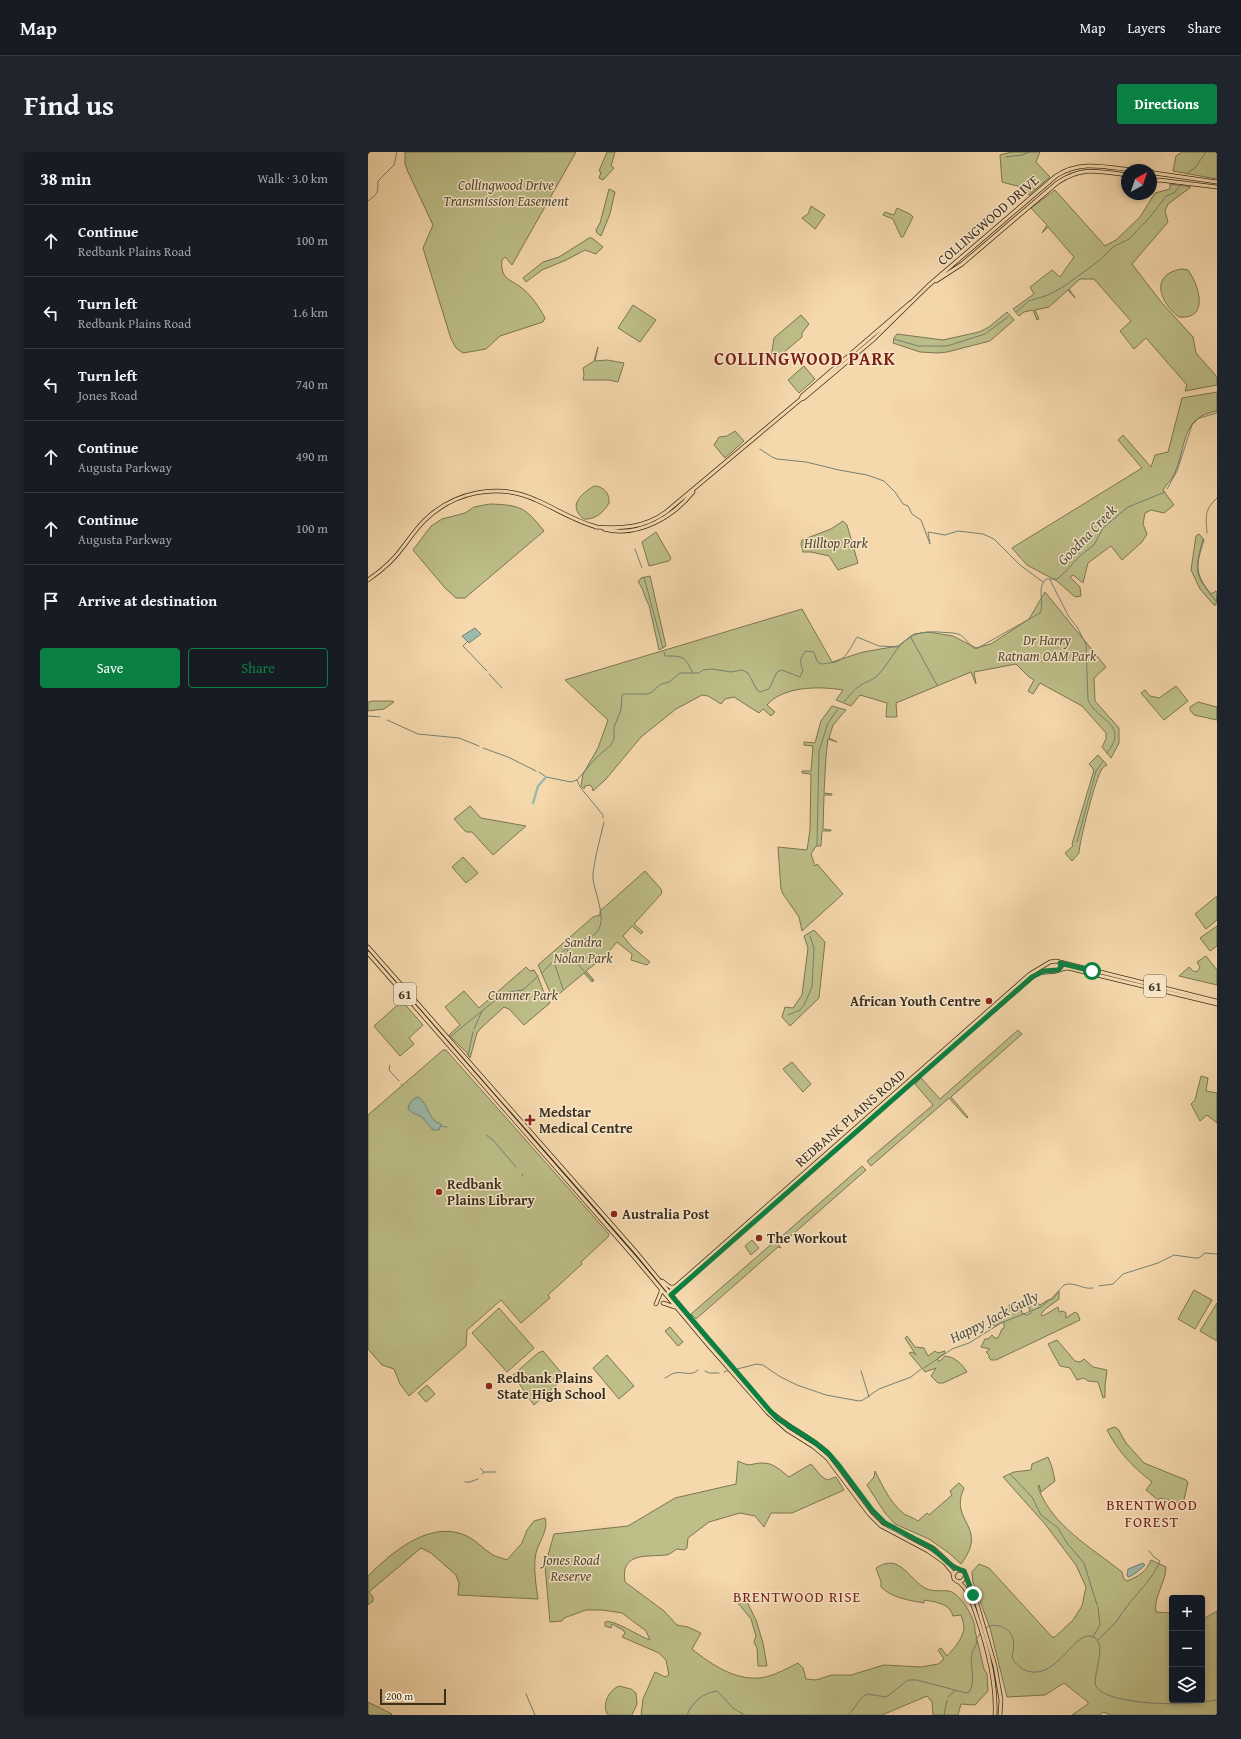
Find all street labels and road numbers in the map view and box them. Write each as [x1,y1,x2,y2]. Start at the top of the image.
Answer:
street label: COLLINGWOOD DRIVE [933,170,1043,270]
road number: 61 [1144,975,1166,997]
road number: 61 [394,983,416,1005]
street label: REDBANK PLAINS ROAD [791,1065,909,1171]

